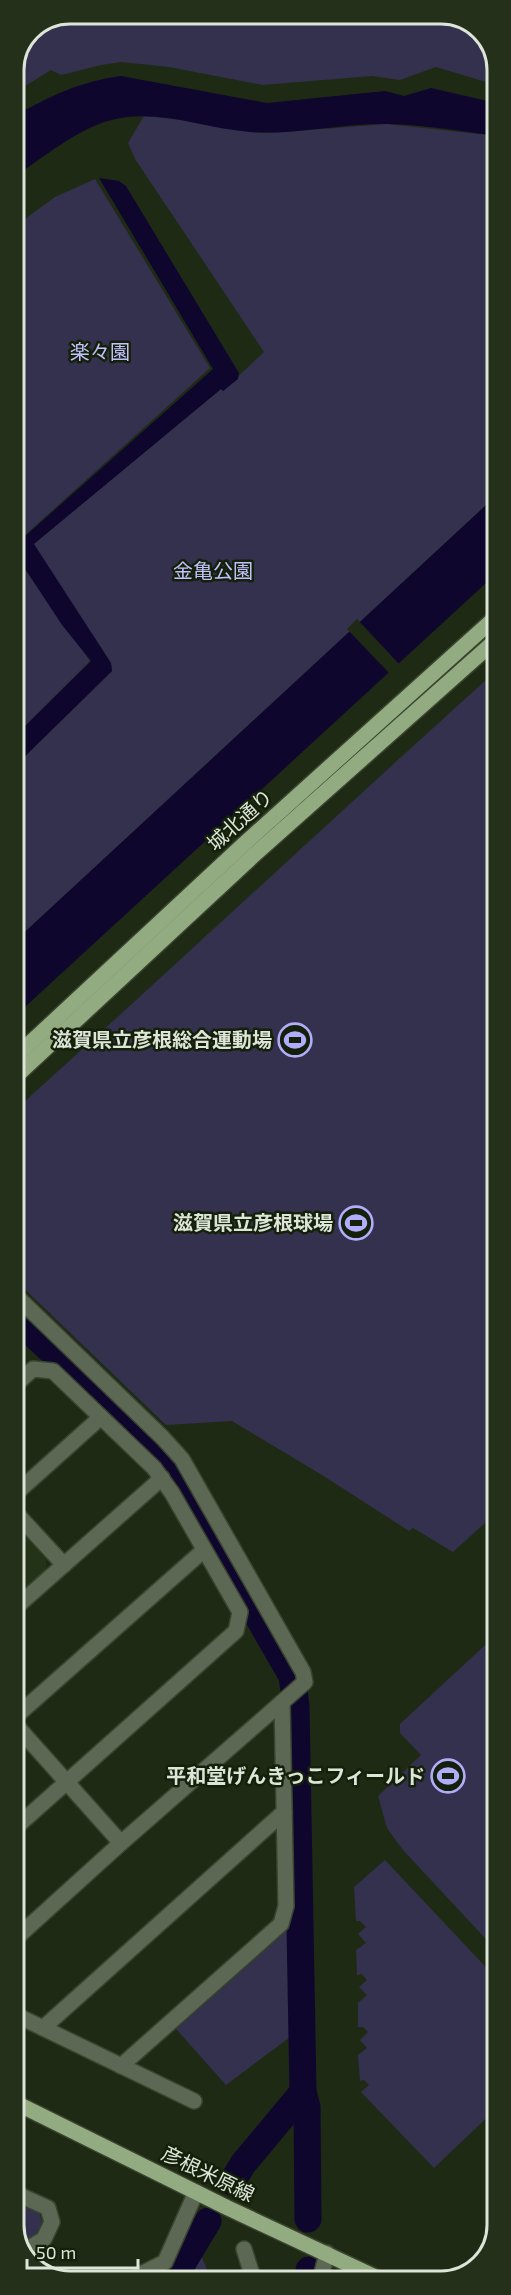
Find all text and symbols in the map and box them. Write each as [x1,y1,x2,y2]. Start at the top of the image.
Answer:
park label: 楽々園 [70,339,130,363]
park label: 金亀公園 [173,558,253,582]
street label: 城北通り [202,784,277,855]
sports icon: 滋賀県立彦根総合運動場 [277,1022,313,1058]
place label: 滋賀県立彦根総合運動場 [52,1027,272,1051]
sports icon: 滋賀県立彦根球場 [338,1205,374,1241]
place label: 滋賀県立彦根球場 [173,1210,333,1234]
sports icon: 平和堂げんきっこフィールド [430,1758,466,1794]
place label: 平和堂げんきっこフィールド [166,1763,425,1787]
street label: 彦根米原線 [158,2140,259,2206]
scale bar [27,2232,138,2270]
text: 50 m [36,2241,76,2263]

